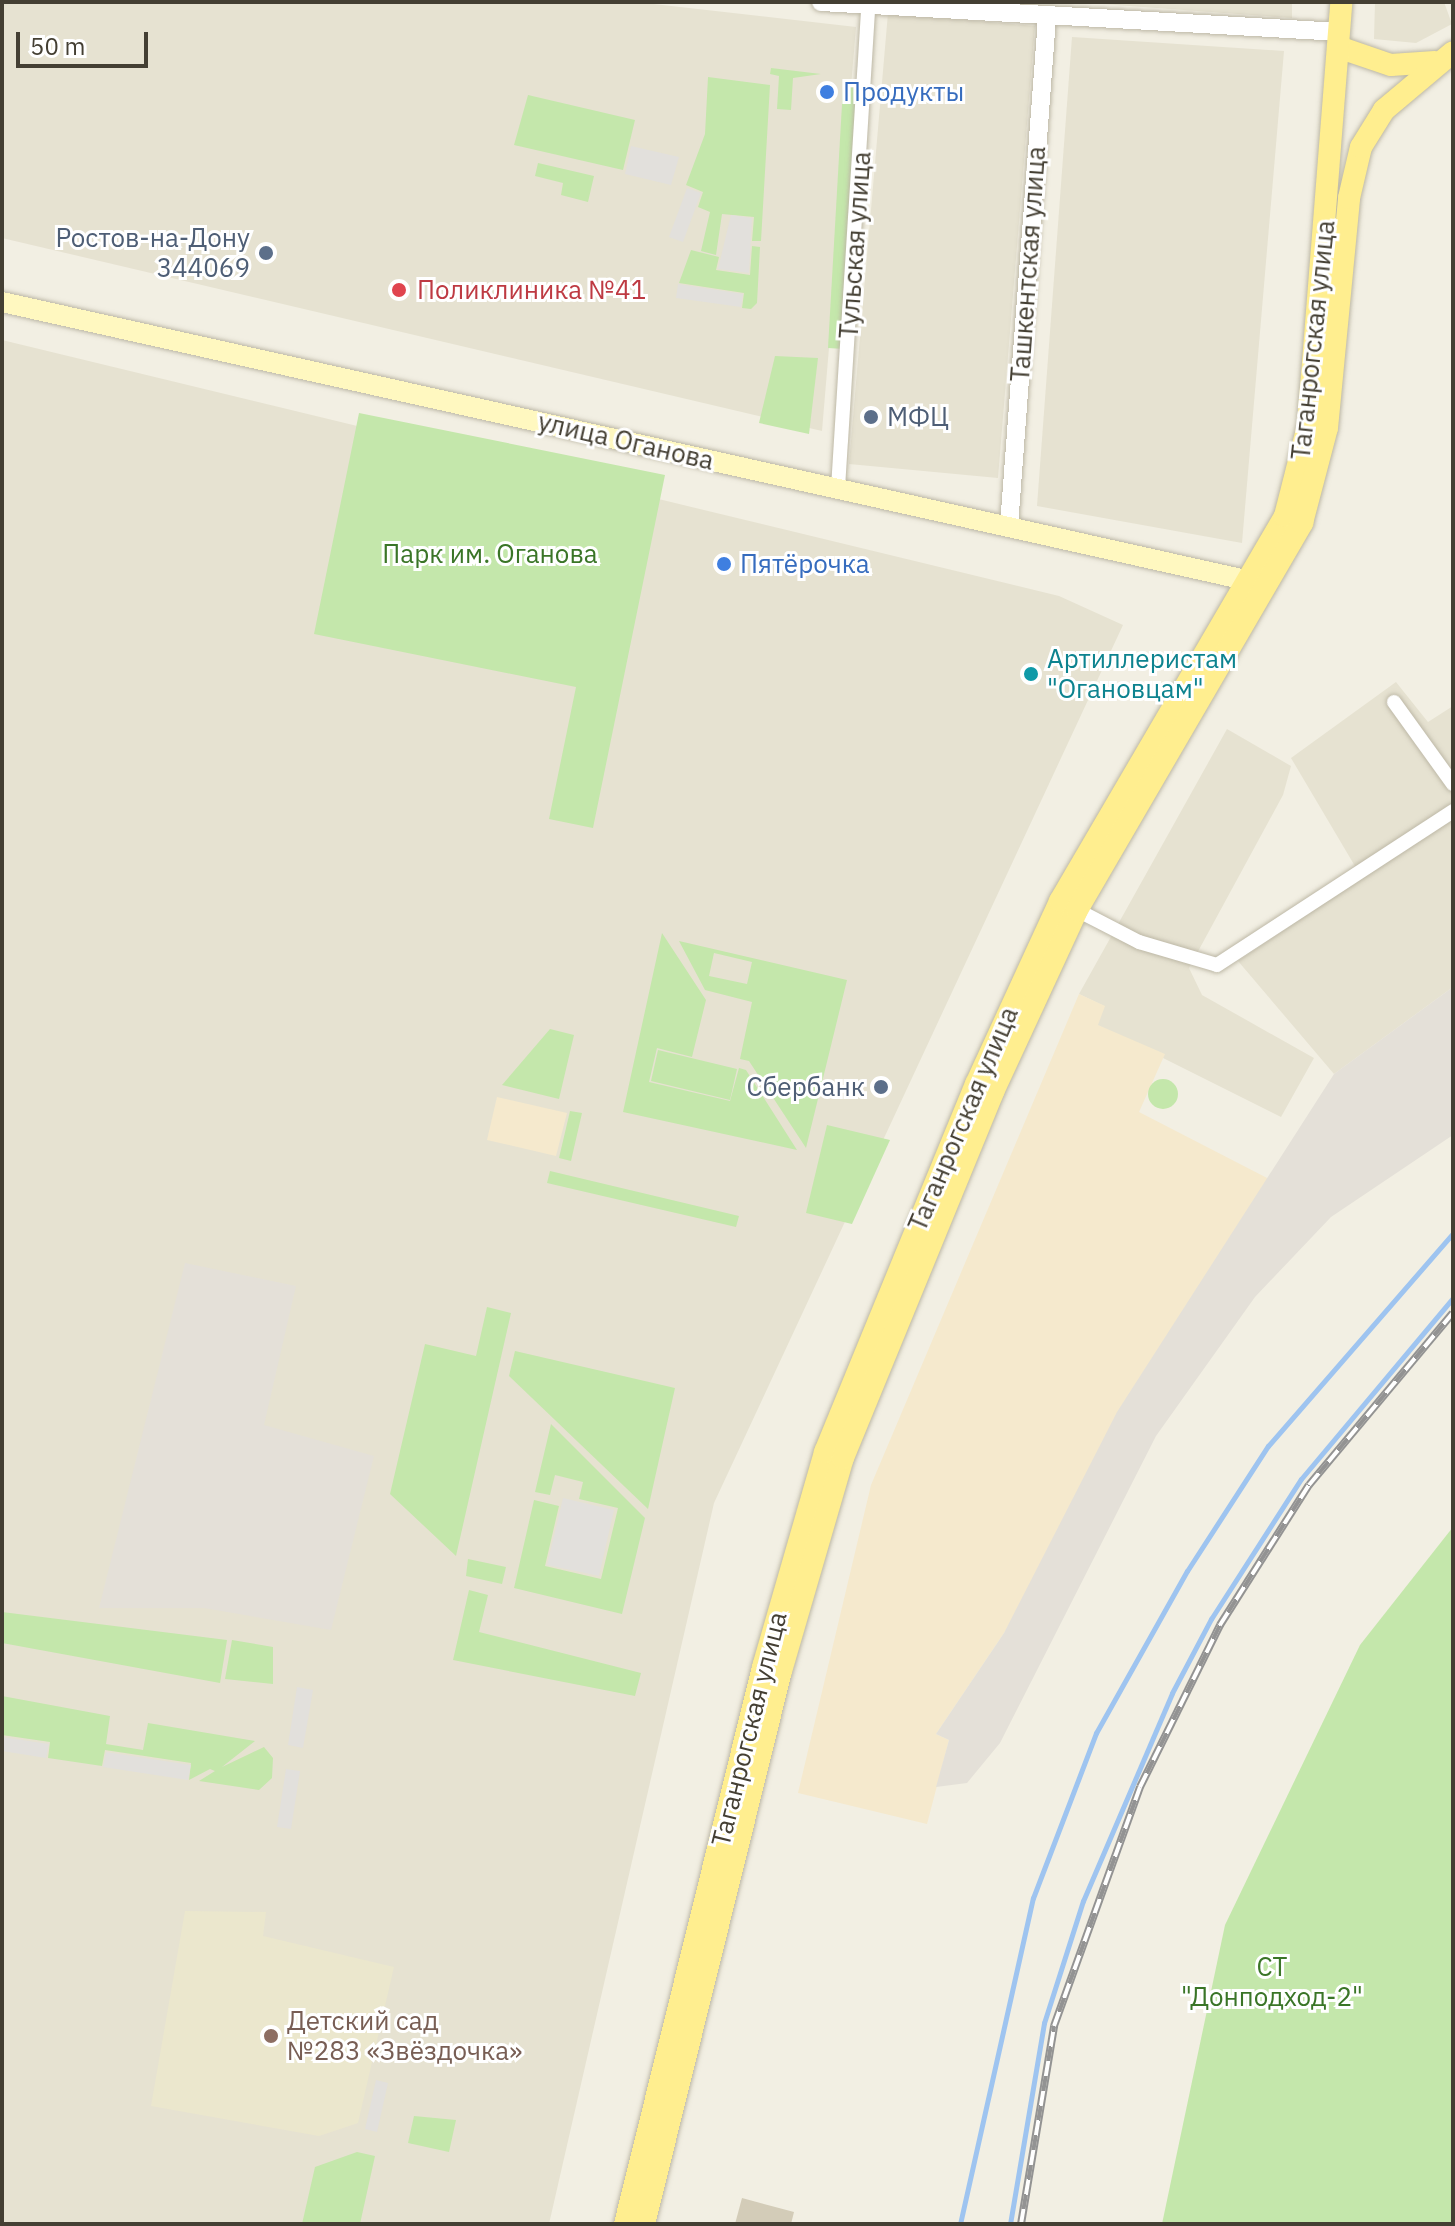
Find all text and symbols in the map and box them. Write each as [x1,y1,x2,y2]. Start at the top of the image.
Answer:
scale bar [20,16,152,66]
text: 50 m [30,30,85,62]
place label: Продукты [843,76,964,108]
marker: Продукты [818,83,836,101]
street label: Ташкентская улица [1004,145,1052,383]
street label: Тульская улица [833,150,877,340]
street label: Таганрогская улица [1285,219,1341,461]
place label: Ростов-на-Дону 344069 [56,222,250,284]
marker: Ростов-на-Дону 344069 [257,244,275,262]
place label: Поликлиника №41 [417,274,646,306]
marker: Поликлиника №41 [388,279,410,301]
place label: МФЦ [887,401,949,433]
street label: улица Оганова [535,406,717,476]
marker: МФЦ [862,408,880,426]
park label: Парк им. Оганова [382,538,598,570]
place label: Пятёрочка [740,548,870,580]
marker: Пятёрочка [715,555,733,573]
place label: Артиллеристам "Огановцам" [1047,643,1237,704]
marker: Артиллеристам "Огановцам" [1022,665,1040,683]
street label: Таганрогская улица [902,1002,1024,1236]
place label: Сбербанк [747,1071,865,1103]
marker: Сбербанк [872,1078,890,1096]
street label: Таганрогская улица [705,1609,793,1849]
park label: СТ "Донподход-2" [1181,1951,1363,2012]
place label: Детский сад №283 «Звёздочка» [287,2005,522,2066]
marker: Детский сад №283 «Звёздочка» [262,2027,280,2045]

